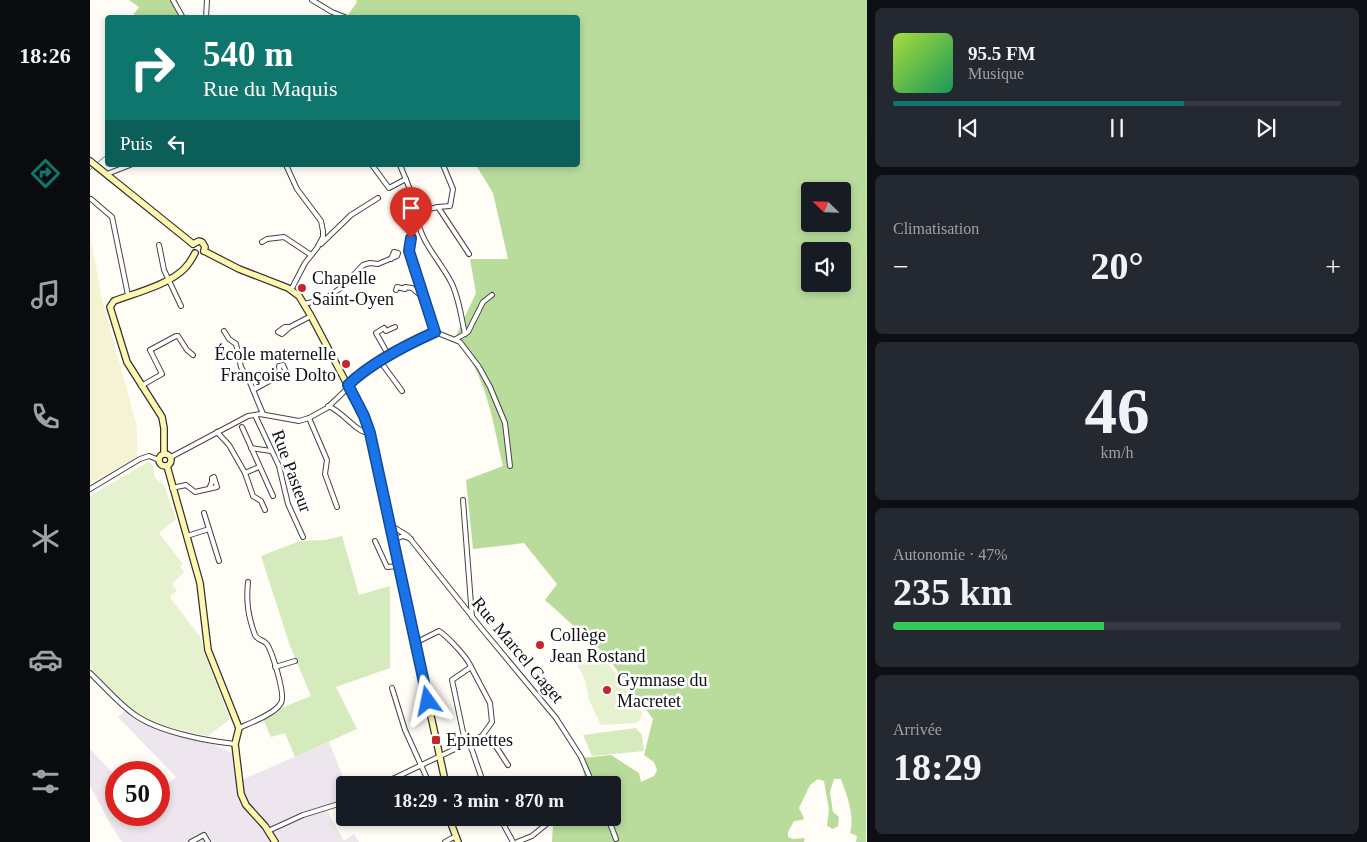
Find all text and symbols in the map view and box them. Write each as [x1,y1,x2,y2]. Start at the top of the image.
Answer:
icon: right [120,35,185,100]
text: 540 m [203,35,293,74]
text: 18:26 [19,43,71,68]
text: 95.5 FM [968,43,1036,64]
text: Musique [968,65,1024,82]
text: Rue du Maquis [203,76,337,101]
icon: previous [954,114,982,142]
icon: pause [1103,114,1131,142]
icon: next [1252,114,1280,142]
icon: left [163,130,191,158]
text: Puis [120,133,153,154]
icon: directions [28,156,63,191]
north arrow [801,182,851,232]
map controls [801,182,851,292]
pin [390,187,432,238]
icon: arrive [397,194,425,222]
text: Climatisation [893,220,979,237]
button: sound [801,242,851,292]
text: 20° [1090,245,1144,287]
text: − [893,251,909,282]
text: + [1325,251,1341,282]
place label: Chapelle Saint-Oyen [312,268,394,309]
icon: music [28,277,63,312]
marker: Chapelle Saint-Oyen [296,282,308,294]
place label: École maternelle Françoise Dolto [215,343,336,385]
marker: École maternelle Françoise Dolto [340,358,352,370]
text: 46 [1085,375,1150,447]
icon: phone [28,399,63,434]
street label: Rue Pasteur [268,427,316,515]
text: km/h [1101,444,1133,461]
icon: climate [28,521,63,556]
text: Autonomie · 47% [893,546,1008,563]
text: 235 km [893,571,1012,613]
street label: Rue Marcel Gaget [468,593,568,707]
place label: Collège Jean Rostand [550,625,645,666]
marker: Collège Jean Rostand [534,639,546,651]
icon: car [28,642,63,677]
place label: Gymnase du Macretet [617,670,707,711]
position arrow [401,674,453,726]
marker: Gymnase du Macretet [601,684,613,696]
text: Arrivée [893,721,942,738]
place label: Epinettes [446,730,513,750]
marker: Epinettes [430,734,442,746]
text: 18:29 [893,746,982,788]
speed limit sign: 50 [105,761,170,826]
icon: filters [28,764,63,799]
text: 18:29 · 3 min · 870 m [393,790,564,811]

